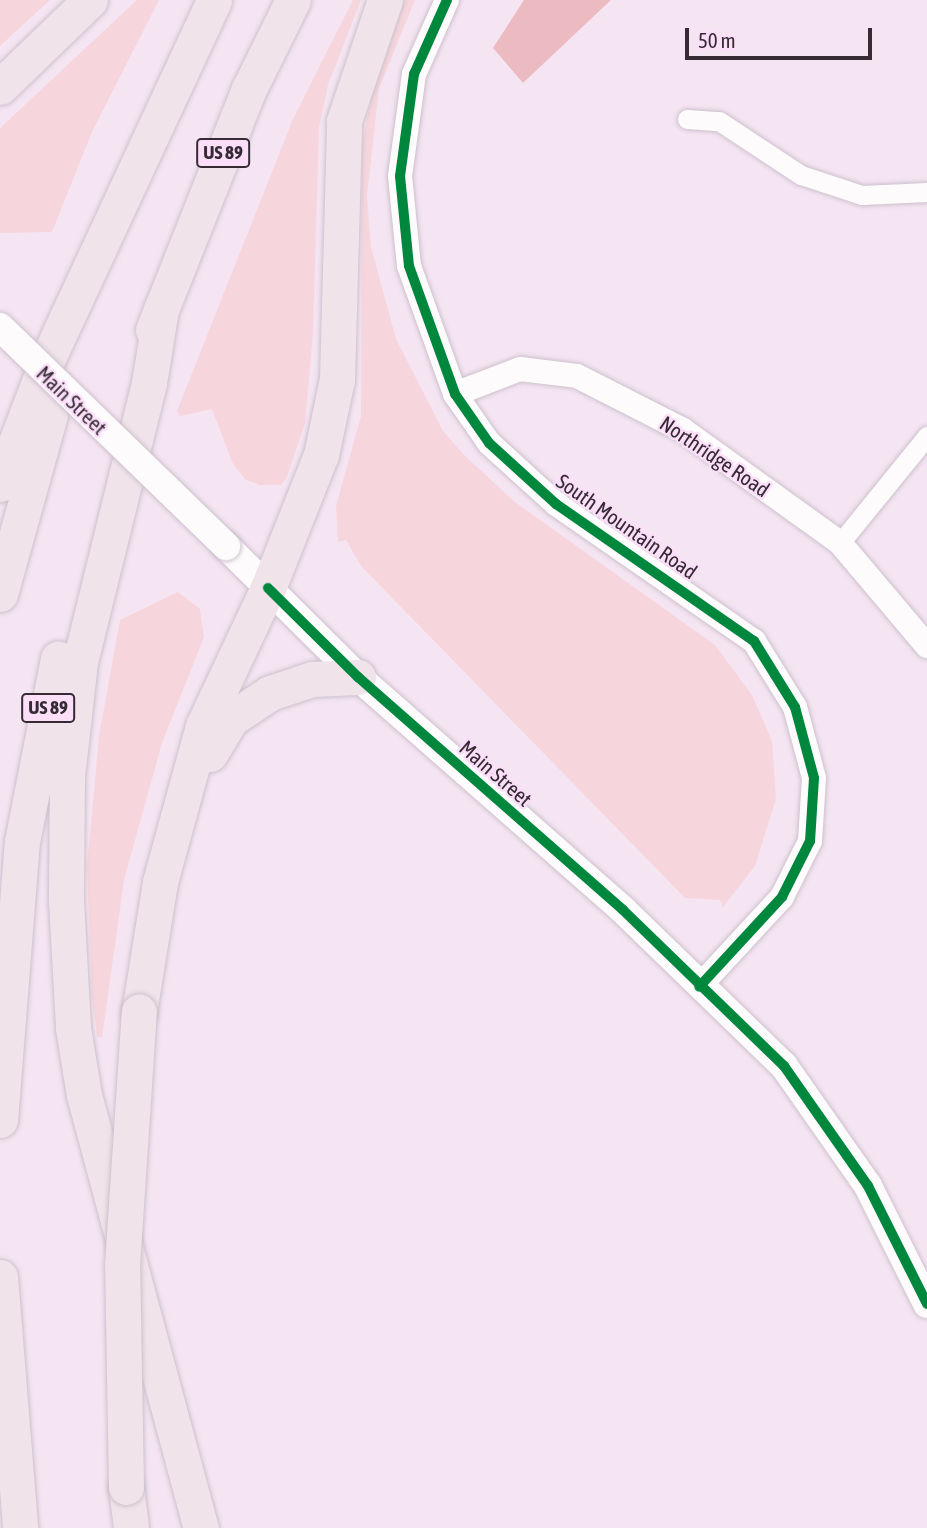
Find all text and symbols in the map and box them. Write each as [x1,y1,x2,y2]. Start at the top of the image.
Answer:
scale bar [689,14,876,58]
text: 50 m [698,28,736,52]
road number: US 89 [195,138,251,168]
street label: Main Street [32,360,112,440]
street label: Northridge Road [655,410,775,502]
street label: South Mountain Road [552,468,702,584]
road number: US 89 [20,692,76,723]
street label: Main Street [455,735,537,811]

